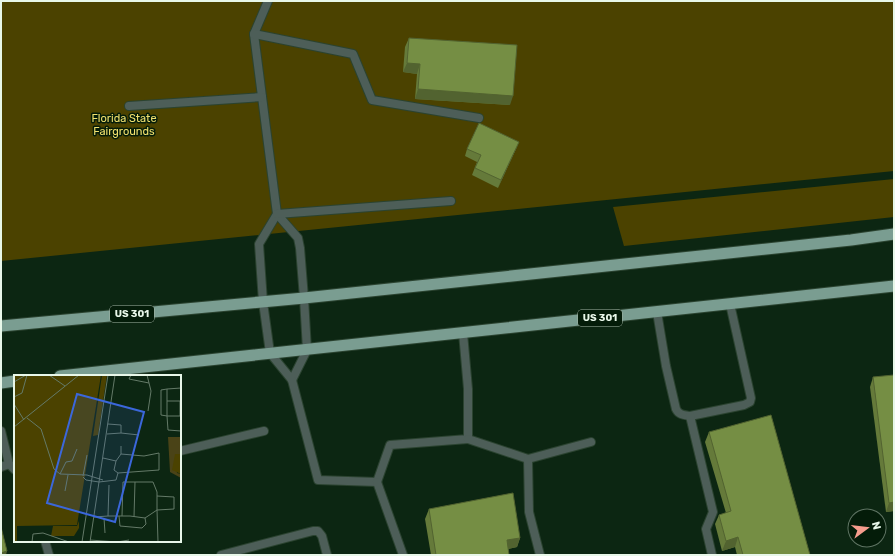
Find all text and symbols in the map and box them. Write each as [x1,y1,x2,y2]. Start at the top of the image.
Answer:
park label: Florida State Fairgrounds [91,112,157,138]
road number: US 301 [110,306,154,322]
road number: US 301 [578,310,622,326]
inset map [14,375,181,542]
north arrow [847,508,887,548]
text: N [869,520,884,531]

